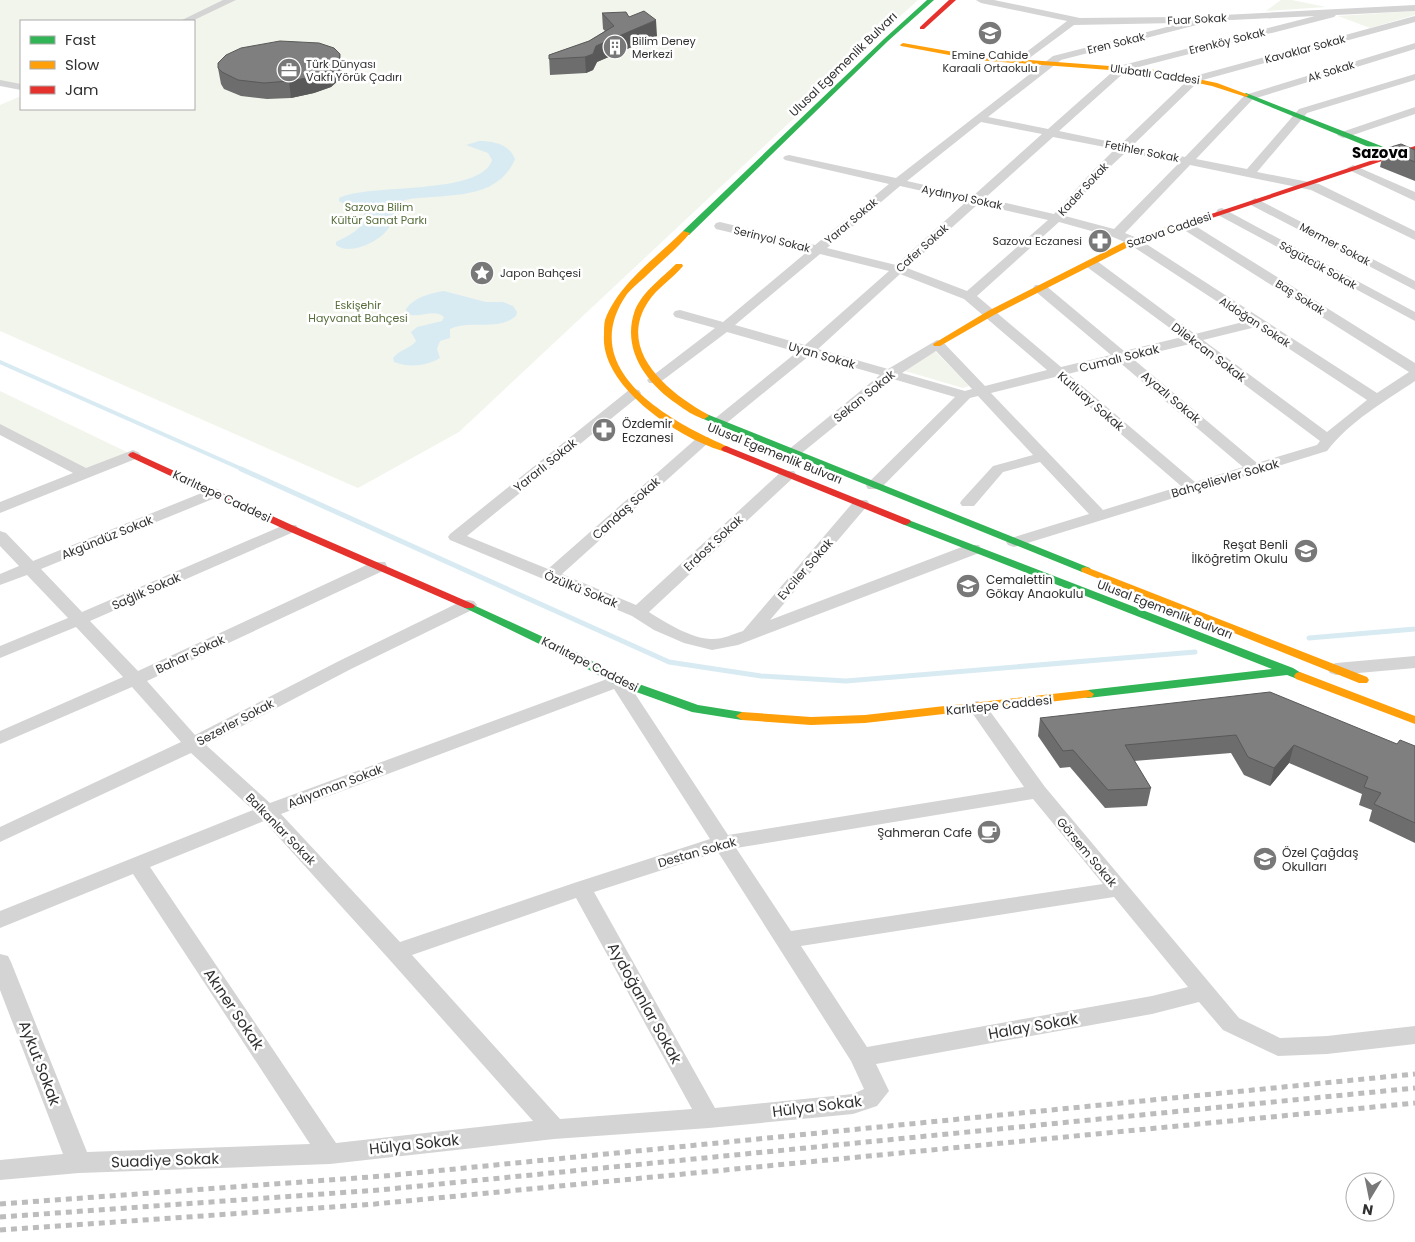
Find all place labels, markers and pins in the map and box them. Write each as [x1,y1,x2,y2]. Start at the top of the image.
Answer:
school or university icon: Emine Cahide Karaali Ortaokulu [977,20,1003,46]
place label: Bilim Deney Merkezi [632,33,697,62]
building icon: Bilim Deney Merkezi [602,34,628,60]
place label: Emine Cahide Karaali Ortaokulu [942,47,1038,76]
place label: Türk Dünyası Vakfı Yörük Çadırı [306,56,402,85]
office icon: Türk Dünyası Vakfı Yörük Çadırı [276,57,302,83]
pharmacy icon: Sazova Eczanesi [1087,228,1113,254]
place label: Sazova Eczanesi [992,233,1082,249]
place icon: Japon Bahçesi [469,260,495,286]
place label: Japon Bahçesi [500,265,581,281]
place label: Özdemir Eczanesi [622,415,673,446]
pharmacy icon: Özdemir Eczanesi [591,417,617,443]
place label: Reşat Benli İlköğretim Okulu [1191,536,1288,567]
school or university icon: Reşat Benli İlköğretim Okulu [1293,538,1319,564]
place label: Cemalettin Gökay Anaokulu [986,571,1083,602]
school or university icon: Cemalettin Gökay Anaokulu [955,573,981,599]
cafe icon: Şahmeran Cafe [976,819,1002,845]
place label: Şahmeran Cafe [877,824,972,841]
place label: Özel Çağdaş Okulları [1282,844,1358,875]
school or university icon: Özel Çağdaş Okulları [1252,846,1278,872]

